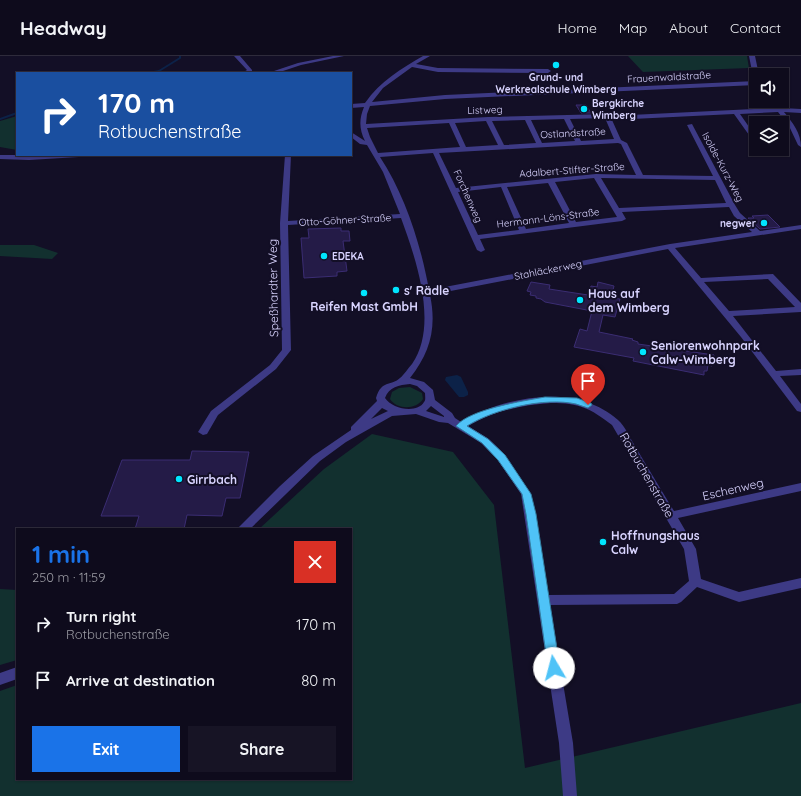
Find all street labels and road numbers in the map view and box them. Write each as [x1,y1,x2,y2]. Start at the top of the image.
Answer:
street label: Frauenwaldstraße [627,68,712,86]
street label: Listweg [467,103,503,117]
street label: Ostlandstraße [540,125,606,141]
street label: Isolde-Kurz-Weg [699,130,747,204]
street label: Adalbert-Stifter-Straße [519,160,626,180]
street label: Forchenweg [451,167,485,225]
street label: Hermann-Löns-Straße [496,205,601,231]
street label: Otto-Göhner-Straße [298,211,392,229]
street label: Speßhardter Weg [265,239,281,337]
street label: Stahläckerweg [513,257,583,283]
street label: Rotbuchenstraße [617,430,678,520]
street label: Eschenweg [701,475,765,503]

